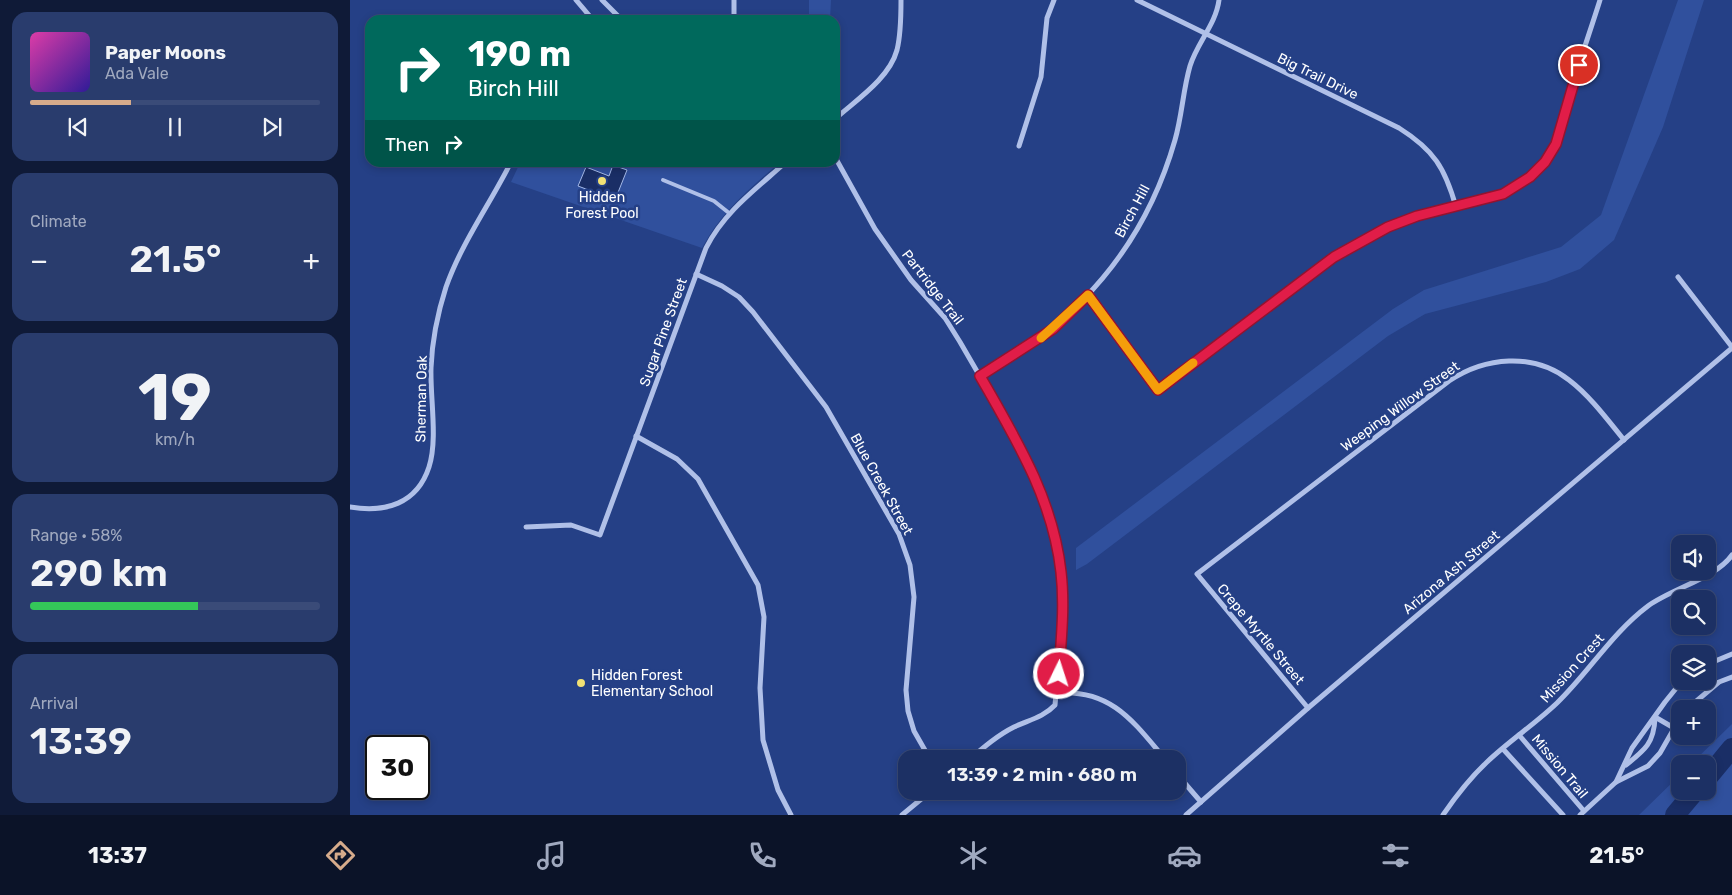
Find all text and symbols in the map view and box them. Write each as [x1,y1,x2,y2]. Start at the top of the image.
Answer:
text: 190 m [468,33,571,75]
icon: right [385,35,450,100]
text: Paper Moons [105,41,226,64]
pin [1558,44,1600,86]
street label: Big Trail Drive [1275,50,1361,103]
icon: arrive [1565,51,1593,79]
text: Ada Vale [105,64,169,83]
text: Birch Hill [468,75,559,102]
icon: previous [64,113,92,141]
icon: pause [161,113,189,141]
icon: next [258,113,286,141]
icon: right [439,130,467,158]
text: Then [385,133,429,156]
marker: Hidden Forest Pool [596,175,608,187]
street label: Birch Hill [1111,182,1154,241]
place label: Hidden Forest Pool [565,189,639,222]
text: Climate [30,212,87,231]
text: 21.5° [129,236,221,282]
text: − [30,244,48,277]
text: + [303,244,320,277]
street label: Partridge Trail [898,246,967,328]
street label: Sugar Pine Street [636,275,691,389]
street label: Sherman Oak [412,355,431,443]
street label: Weeping Willow Street [1338,357,1463,455]
text: 19 [138,359,212,436]
text: km/h [155,430,195,449]
street label: Blue Creek Street [847,430,917,539]
text: Range · 58% [30,526,123,545]
street label: Arizona Ash Street [1399,527,1504,618]
map controls [1671,535,1716,800]
button: sound [1671,535,1716,580]
text: 290 km [30,550,168,596]
street label: Crepe Myrtle Street [1213,580,1308,689]
button: search [1671,590,1716,635]
street label: Mission Crest [1537,630,1608,706]
button: layers [1671,645,1716,690]
position arrow [1032,647,1084,699]
place label: Hidden Forest Elementary School [591,667,713,700]
marker: Hidden Forest Elementary School [575,677,587,689]
text: Arrival [30,694,78,713]
button: + [1671,700,1716,745]
text: 13:39 [30,718,132,764]
street label: Mission Trail [1528,731,1591,802]
speed limit sign: 30 [365,735,430,800]
button: − [1671,755,1716,800]
text: 13:39 · 2 min · 680 m [947,763,1137,786]
icon: directions [323,838,358,873]
icon: music [534,838,569,873]
icon: phone [745,838,780,873]
icon: climate [956,838,991,873]
icon: car [1167,838,1202,873]
icon: filters [1378,838,1413,873]
text: 13:37 [88,842,147,869]
text: 21.5° [1589,842,1644,869]

